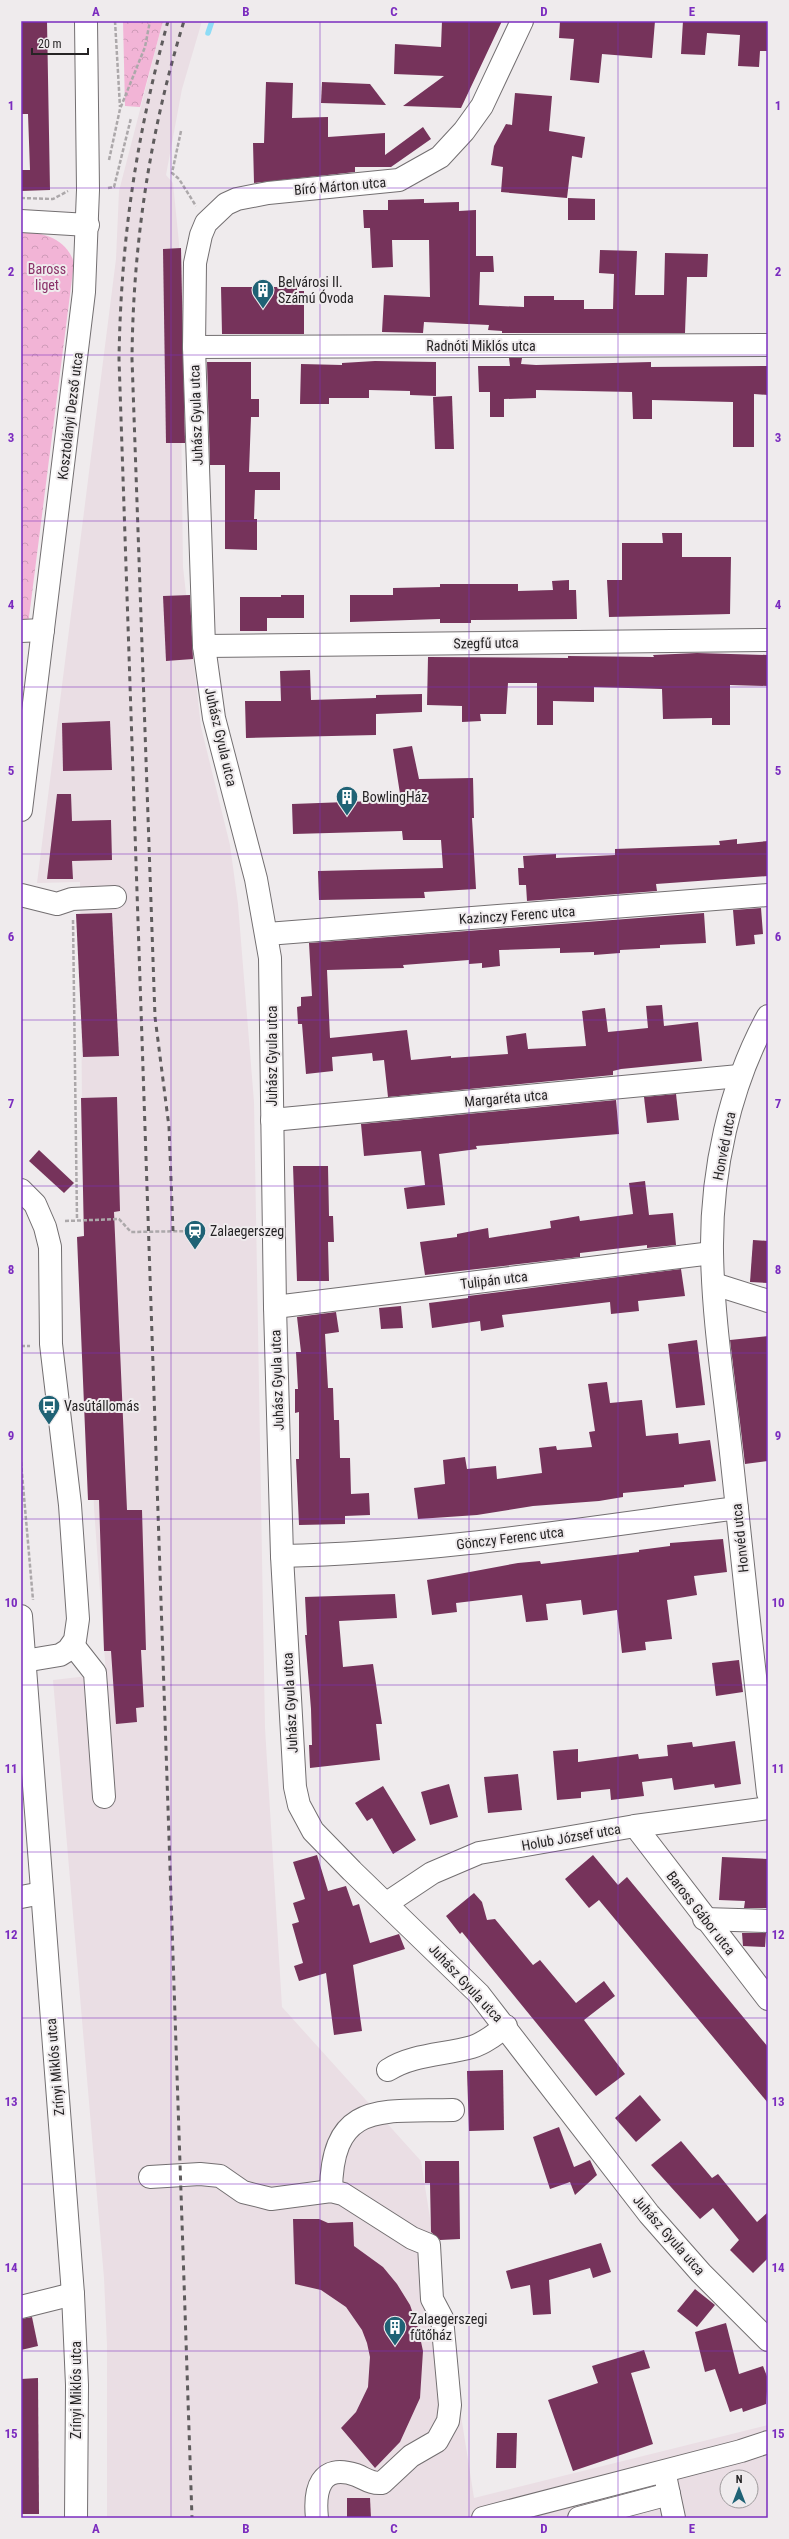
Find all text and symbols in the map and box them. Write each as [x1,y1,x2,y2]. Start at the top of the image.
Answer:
text: A [92,4,100,19]
text: B [242,4,250,19]
text: C [390,4,398,19]
text: D [540,4,548,19]
text: E [689,4,696,19]
scale bar [32,30,88,56]
text: 20 m [38,37,62,51]
text: 1 [8,98,14,113]
text: 1 [775,98,781,113]
street label: Bíró Márton utca [293,174,387,198]
park label: Baross liget [28,261,66,293]
text: 2 [8,264,15,279]
text: 2 [775,264,782,279]
place label: Belvárosi II. Számú Óvoda [278,274,354,306]
building icon: Belvárosi II. Számú Óvoda [250,277,276,310]
street label: Radnóti Miklós utca [426,338,536,354]
street label: Kosztolányi Dezső utca [54,351,86,481]
street label: Juhász Gyula utca [186,364,206,466]
text: 3 [8,430,14,445]
text: 3 [775,430,781,445]
text: 4 [8,597,15,612]
text: 4 [775,597,782,612]
street label: Szegfű utca [453,634,519,652]
street label: Juhász Gyula utca [202,686,240,788]
text: 5 [8,763,15,778]
text: 5 [775,763,782,778]
building icon: BowlingHáz [334,784,360,817]
place label: BowlingHáz [362,789,427,805]
street label: Kazinczy Ferenc utca [458,903,576,927]
text: 6 [8,929,15,944]
text: 6 [775,929,782,944]
street label: Juhász Gyula utca [264,1006,280,1106]
street label: Margaréta utca [464,1086,548,1110]
text: 7 [8,1096,15,1111]
text: 7 [775,1096,782,1111]
street label: Honvéd utca [710,1111,738,1181]
station icon: Zalaegerszeg [182,1218,208,1251]
place label: Zalaegerszeg [210,1223,284,1239]
text: 8 [8,1262,14,1277]
text: 8 [775,1262,781,1277]
street label: Tulipán utca [460,1268,528,1292]
street label: Juhász Gyula utca [267,1329,287,1431]
bus stop icon: Vasútállomás [36,1393,62,1426]
place label: Vasútállomás [64,1398,139,1414]
text: 9 [8,1428,14,1443]
text: 9 [775,1428,781,1443]
street label: Honvéd utca [728,1503,752,1573]
street label: Gönczy Ferenc utca [455,1523,565,1553]
text: 10 [4,1595,18,1610]
text: 10 [771,1595,785,1610]
street label: Juhász Gyula utca [279,1652,301,1754]
text: 11 [4,1761,18,1776]
text: 11 [771,1761,785,1776]
street label: Holub József utca [520,1820,622,1854]
street label: Baross Gábor utca [663,1868,739,1958]
text: 12 [4,1927,18,1942]
text: 12 [771,1927,785,1942]
street label: Juhász Gyula utca [426,1941,506,2025]
street label: Zrínyi Miklós utca [43,2018,67,2116]
text: 13 [4,2094,18,2109]
text: 13 [771,2094,785,2109]
street label: Juhász Gyula utca [630,2192,708,2278]
text: 14 [4,2260,18,2275]
text: 14 [771,2260,785,2275]
place label: Zalaegerszegi fűtőház [410,2311,487,2343]
building icon: Zalaegerszegi fűtőház [382,2314,408,2347]
street label: Zrínyi Miklós utca [68,2341,84,2439]
text: 15 [4,2426,18,2441]
text: 15 [771,2426,785,2441]
north arrow [719,2469,759,2509]
text: N [736,2473,743,2486]
text: A [92,2521,100,2536]
text: B [242,2521,250,2536]
text: C [390,2521,398,2536]
text: D [540,2521,548,2536]
text: E [689,2521,696,2536]

